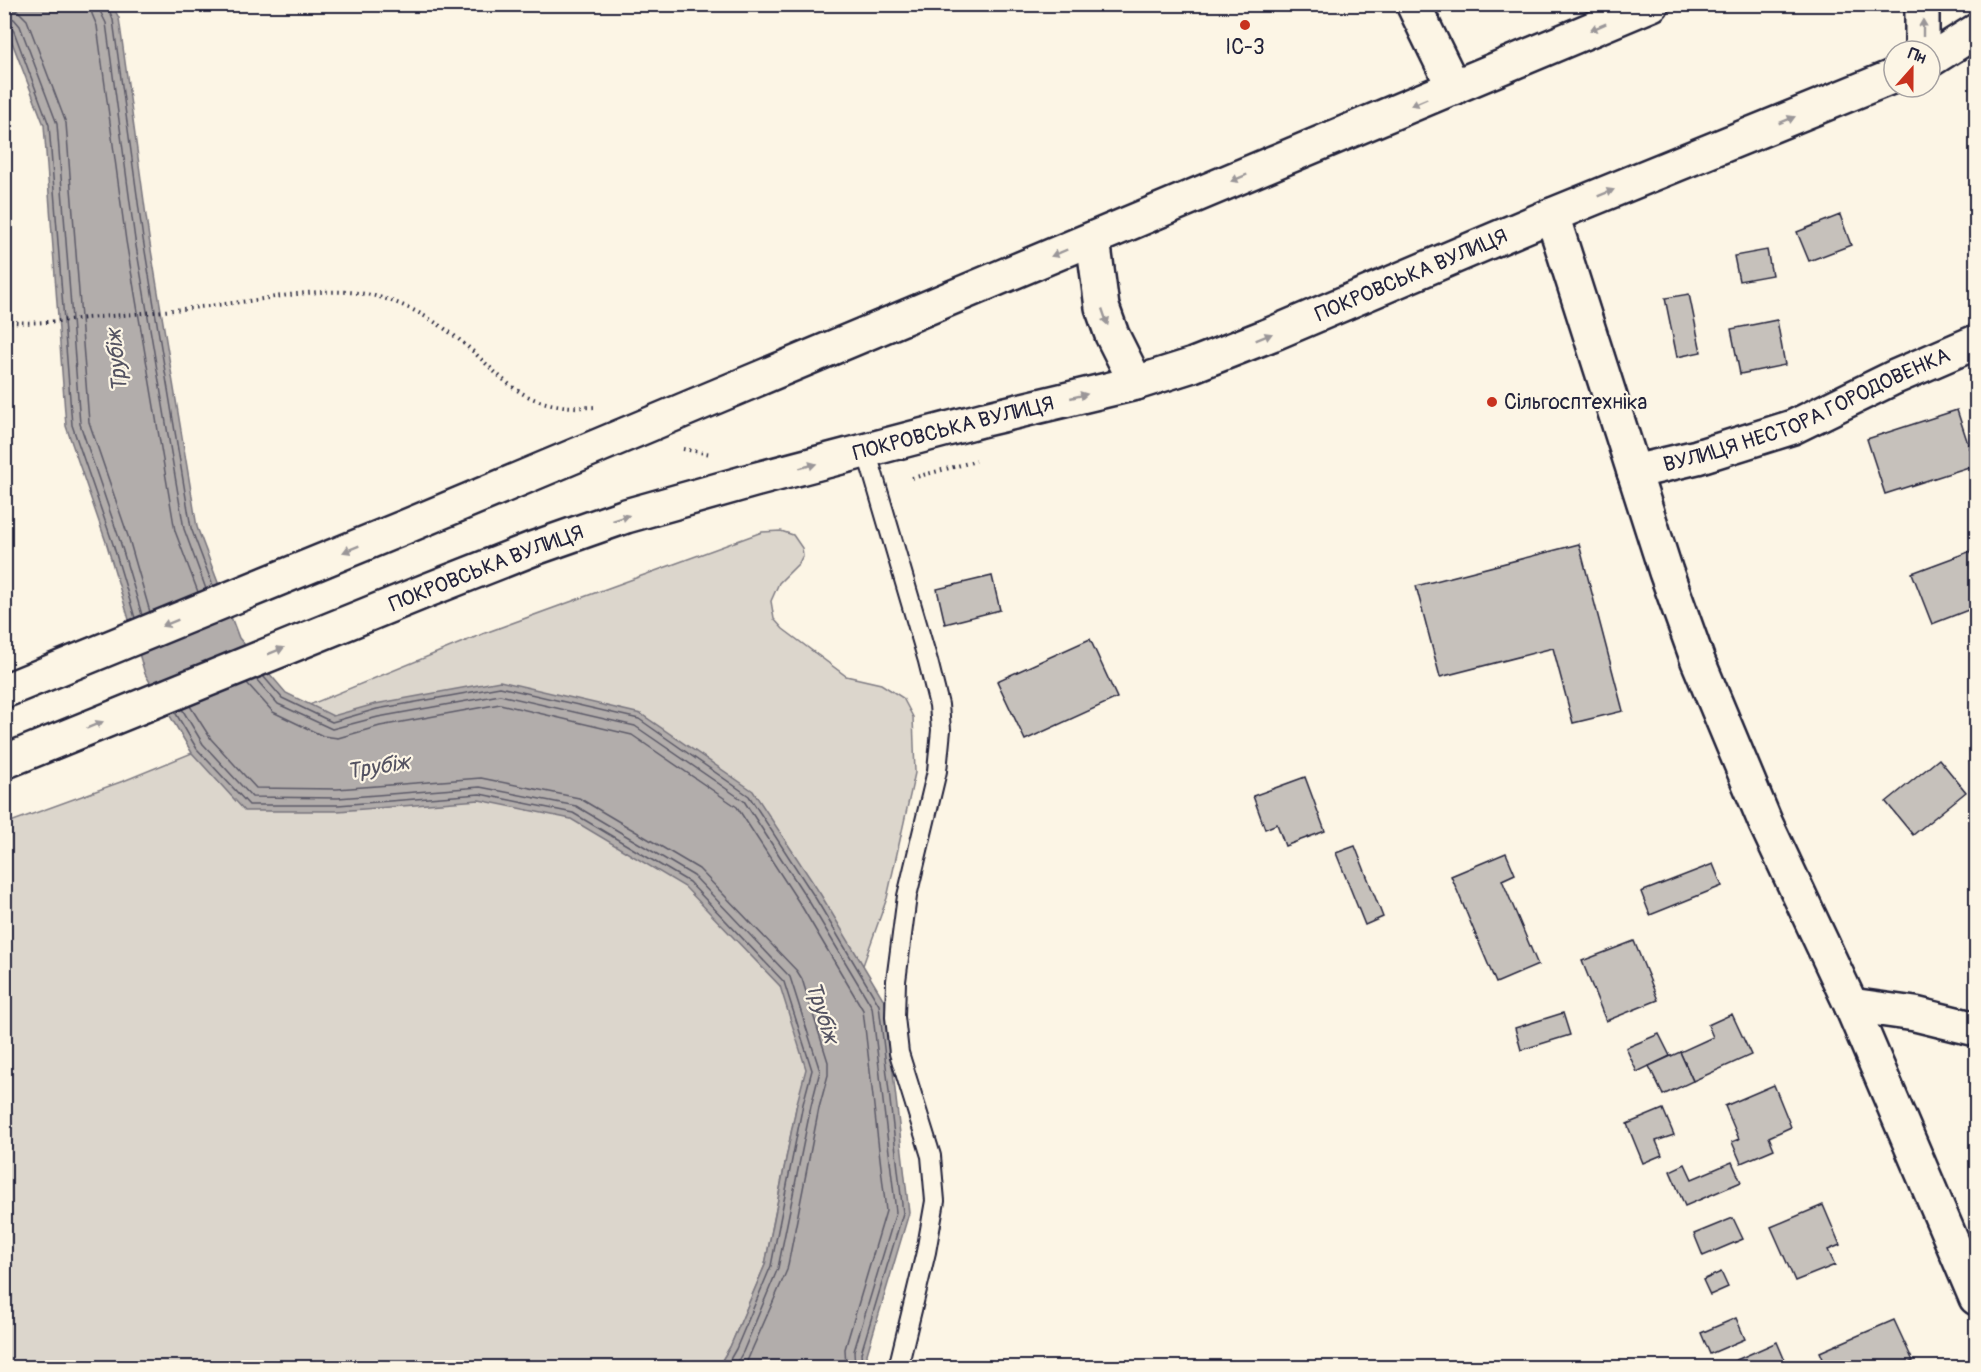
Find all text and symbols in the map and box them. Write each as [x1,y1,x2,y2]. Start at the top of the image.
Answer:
marker: ІС-3 [1238,18,1252,32]
one-way arrow [1918,18,1928,37]
one-way arrow [1589,22,1607,32]
place label: ІС-3 [1225,34,1265,61]
north arrow [1882,39,1942,99]
text: Пн [1905,43,1929,68]
one-way arrow [1409,97,1427,107]
one-way arrow [1778,115,1796,125]
one-way arrow [1229,173,1247,183]
one-way arrow [1597,188,1615,197]
street label: ПОКРОВСЬКА ВУЛИЦЯ [1311,223,1512,328]
one-way arrow [1050,249,1068,258]
one-way arrow [1101,308,1111,326]
water label: Трубіж [99,325,134,393]
one-way arrow [1255,332,1273,341]
street label: ВУЛИЦЯ НЕСТОРА ГОРОДОВЕНКА [1661,342,1954,479]
place label: Сільгосптехніка [1504,389,1647,416]
street label: ПОКРОВСЬКА ВУЛИЦЯ [850,390,1057,467]
one-way arrow [1070,391,1088,401]
marker: Сільгосптехніка [1485,395,1499,409]
one-way arrow [799,460,818,470]
one-way arrow [612,513,630,523]
street label: ПОКРОВСЬКА ВУЛИЦЯ [385,519,587,618]
one-way arrow [341,544,359,554]
one-way arrow [161,618,179,628]
one-way arrow [267,646,285,655]
one-way arrow [87,720,105,730]
water label: Трубіж [345,748,414,786]
water label: Трубіж [799,978,846,1049]

